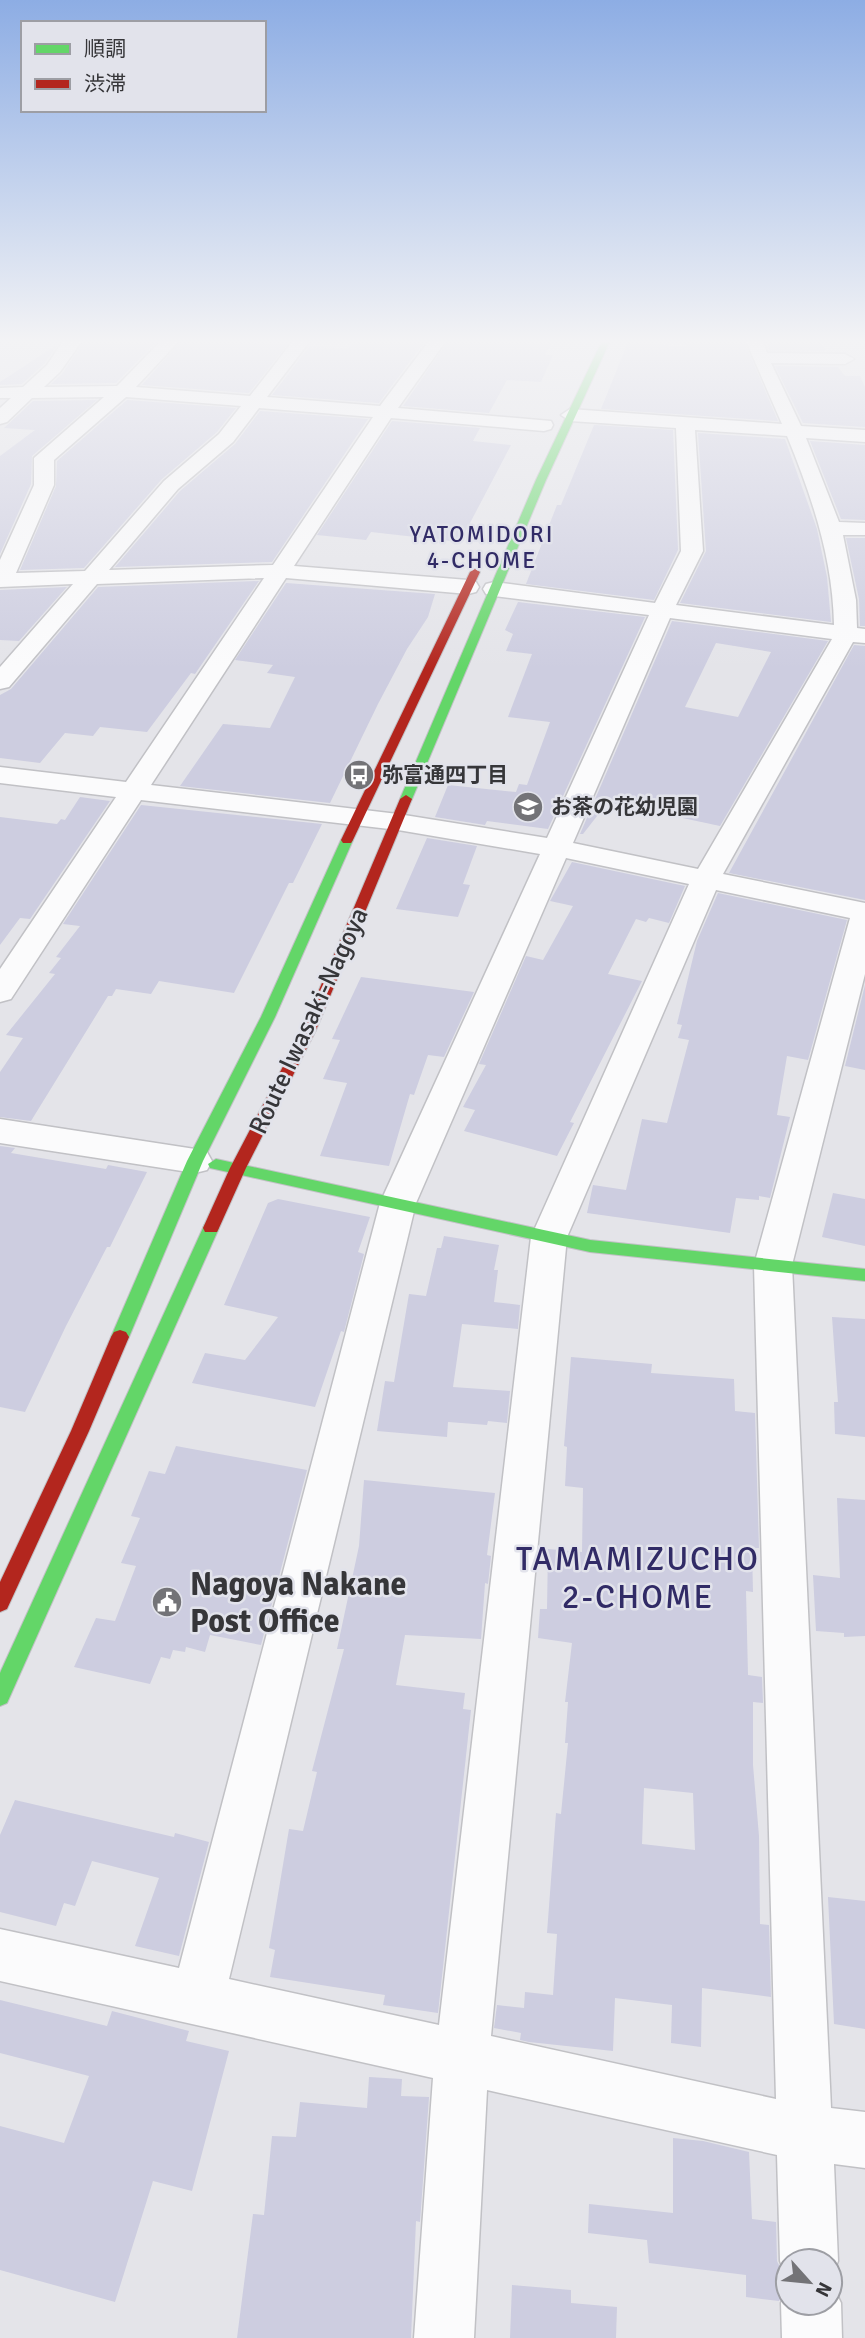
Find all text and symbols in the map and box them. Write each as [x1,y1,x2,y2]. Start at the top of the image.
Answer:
legend [21,21,266,112]
text: 順調 [84,36,126,62]
text: 渋滞 [84,71,126,97]
district label: YATOMIDORI 4-CHOME [410,520,554,575]
bus stop icon: 弥富通四丁目 [342,758,376,792]
place label: 弥富通四丁目 [382,762,508,788]
school or university icon: お茶の花幼児園 [511,790,545,824]
place label: お茶の花幼児園 [551,794,698,820]
street label: Route Iwasaki-Nagoya [242,903,376,1139]
district label: TAMAMIZUCHO 2-CHOME [516,1539,760,1618]
place label: Nagoya Nakane Post Office [190,1565,406,1641]
public building icon: Nagoya Nakane Post Office [150,1585,184,1619]
north arrow [774,2247,844,2317]
text: N [810,2278,837,2301]

